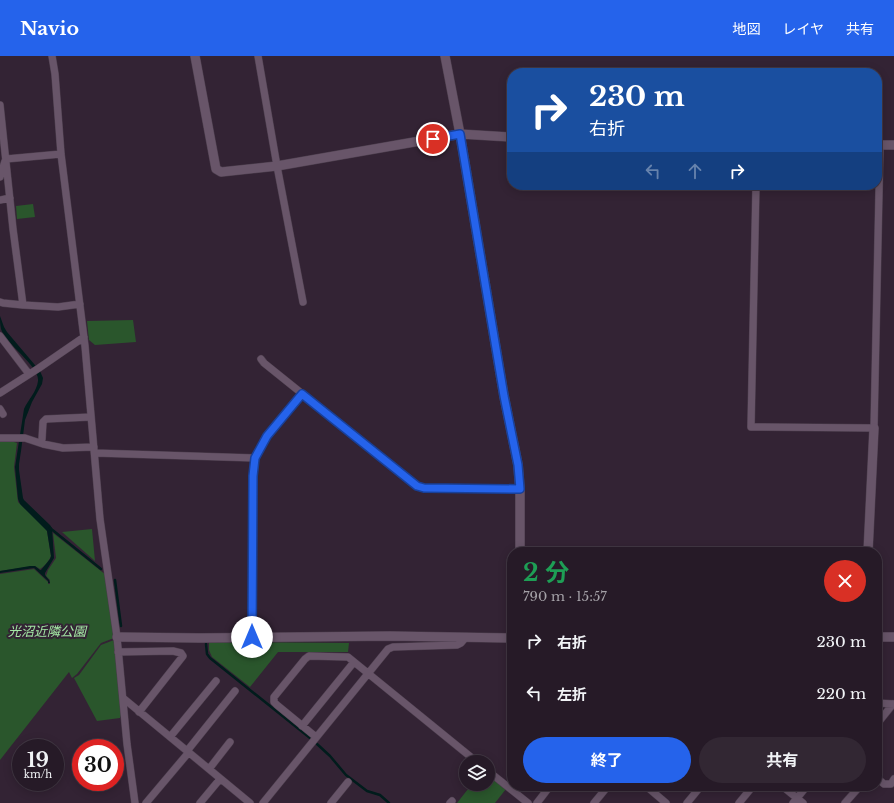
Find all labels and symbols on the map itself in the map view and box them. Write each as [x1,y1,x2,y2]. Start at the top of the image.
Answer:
pin [416,122,450,156]
position arrow [231,616,273,658]
park label: 光沼近隣公園 [8,623,88,640]
speed limit sign: 30 [72,739,124,791]

